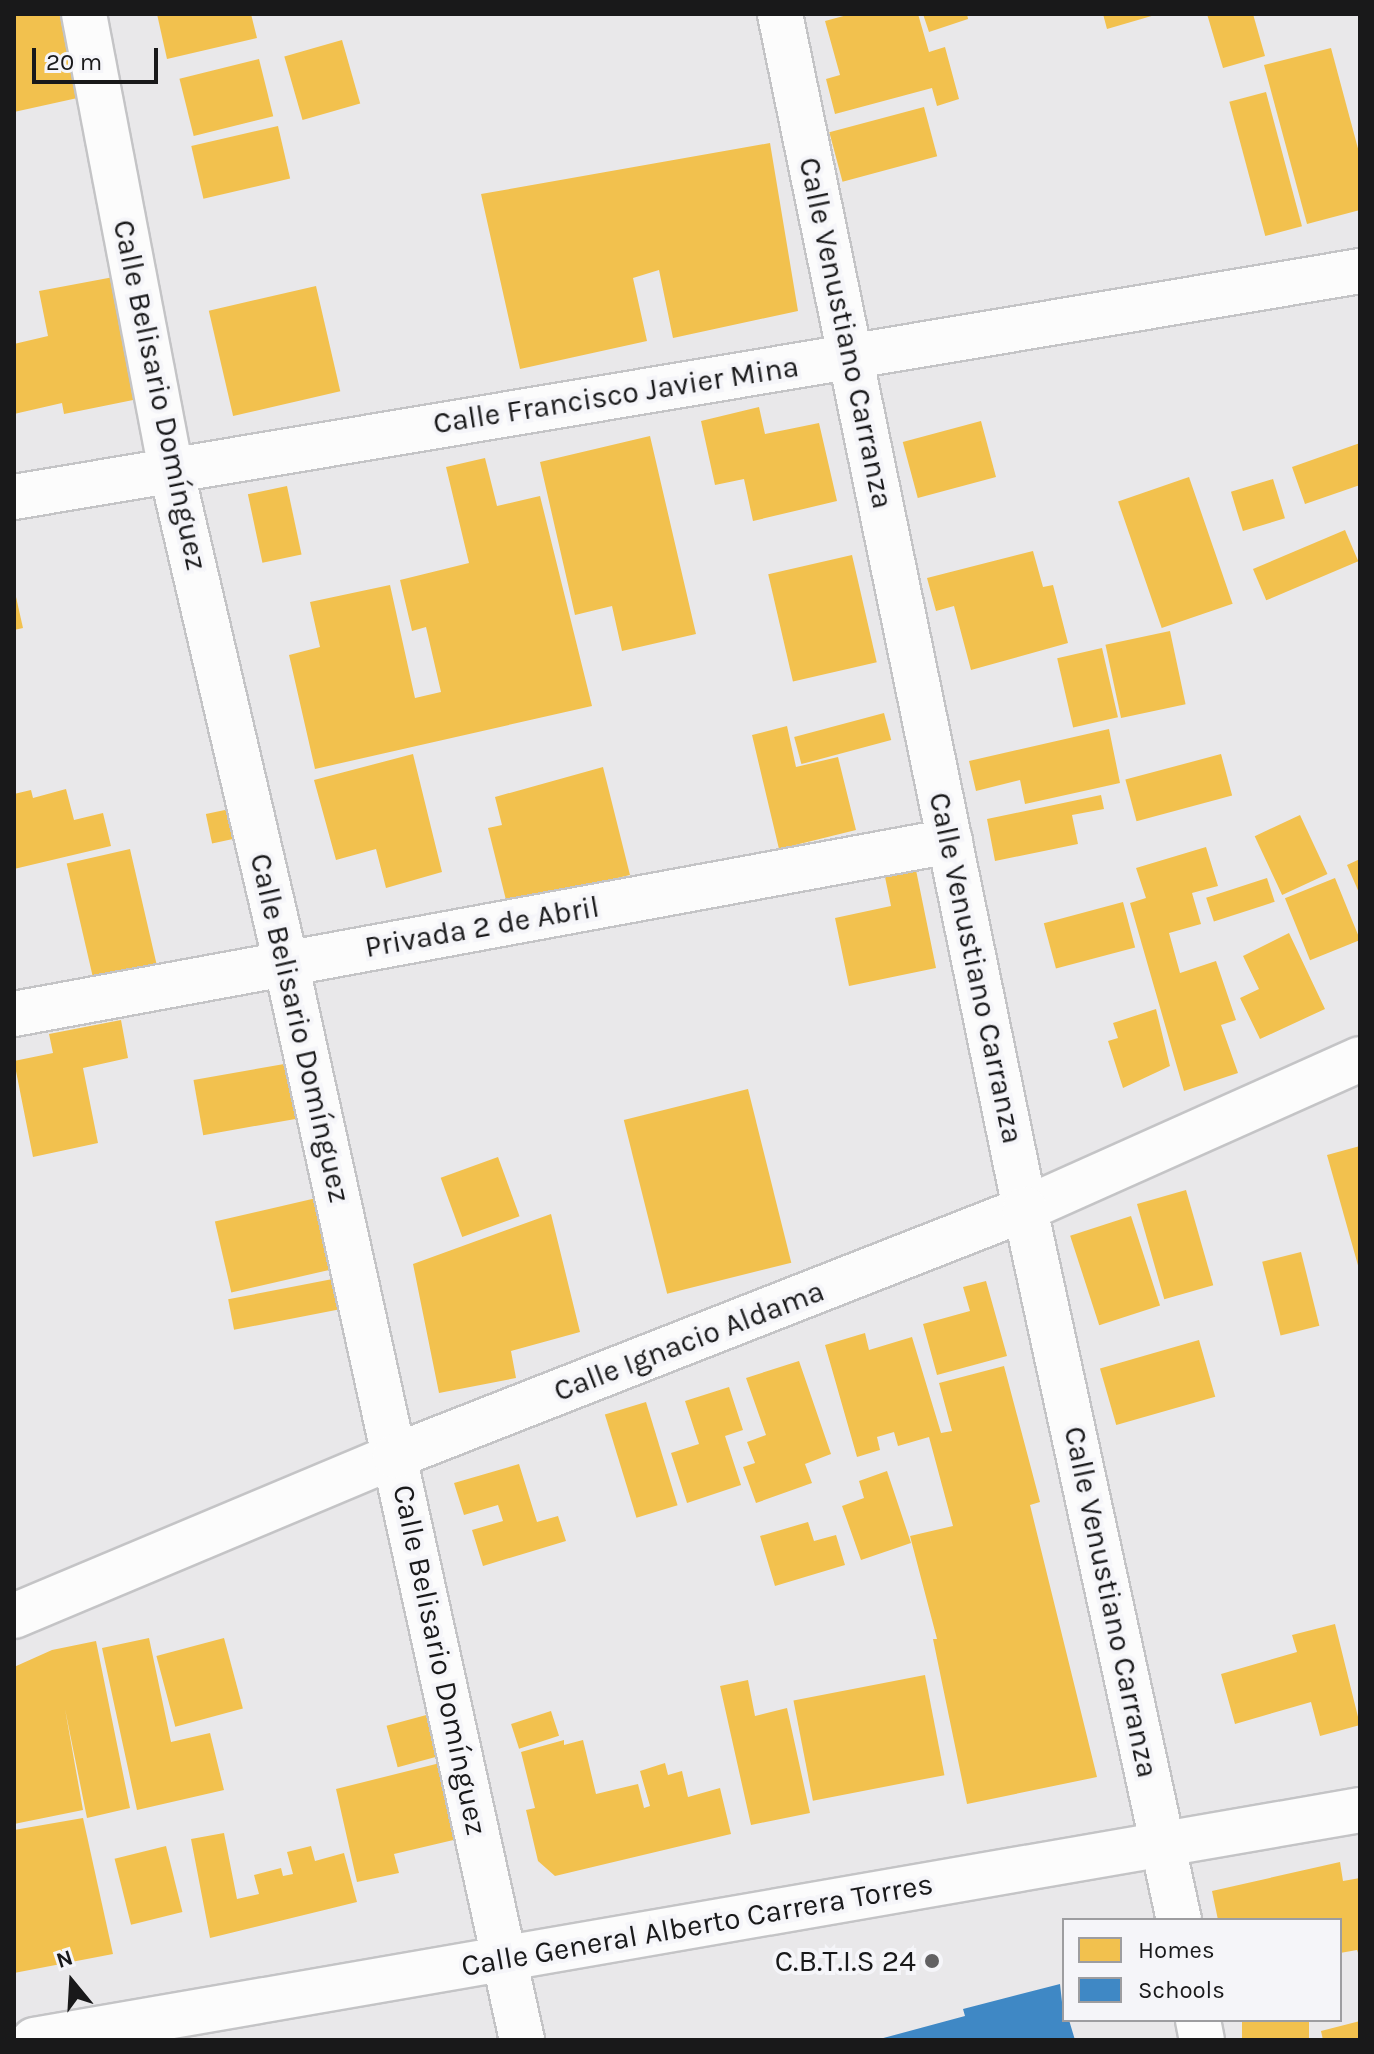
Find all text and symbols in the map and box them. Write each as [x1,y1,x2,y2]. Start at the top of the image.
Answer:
scale bar [36,32,162,82]
text: 20 m [46,48,102,76]
street label: Calle Venustiano Carranza [791,154,901,512]
street label: Calle Belisario Domínguez [105,217,215,573]
street label: Calle Francisco Javier Mina [431,348,801,442]
street label: Calle Venustiano Carranza [921,789,1031,1147]
street label: Calle Belisario Domínguez [242,850,358,1206]
street label: Privada 2 de Abril [362,889,602,965]
street label: Calle Ignacio Aldama [549,1273,829,1409]
street label: Calle Venustiano Carranza [1056,1423,1166,1781]
street label: Calle Belisario Domínguez [385,1482,495,1838]
street label: Calle General Alberto Carrera Torres [458,1866,936,1984]
legend [1062,1918,1342,2022]
text: Homes [1138,1936,1215,1964]
north arrow [32,1942,112,2022]
place label: C.B.T.I.S 24 [775,1943,916,1979]
text: N [53,1944,76,1974]
marker: C.B.T.I.S 24 [923,1952,941,1970]
text: Schools [1138,1976,1225,2004]

